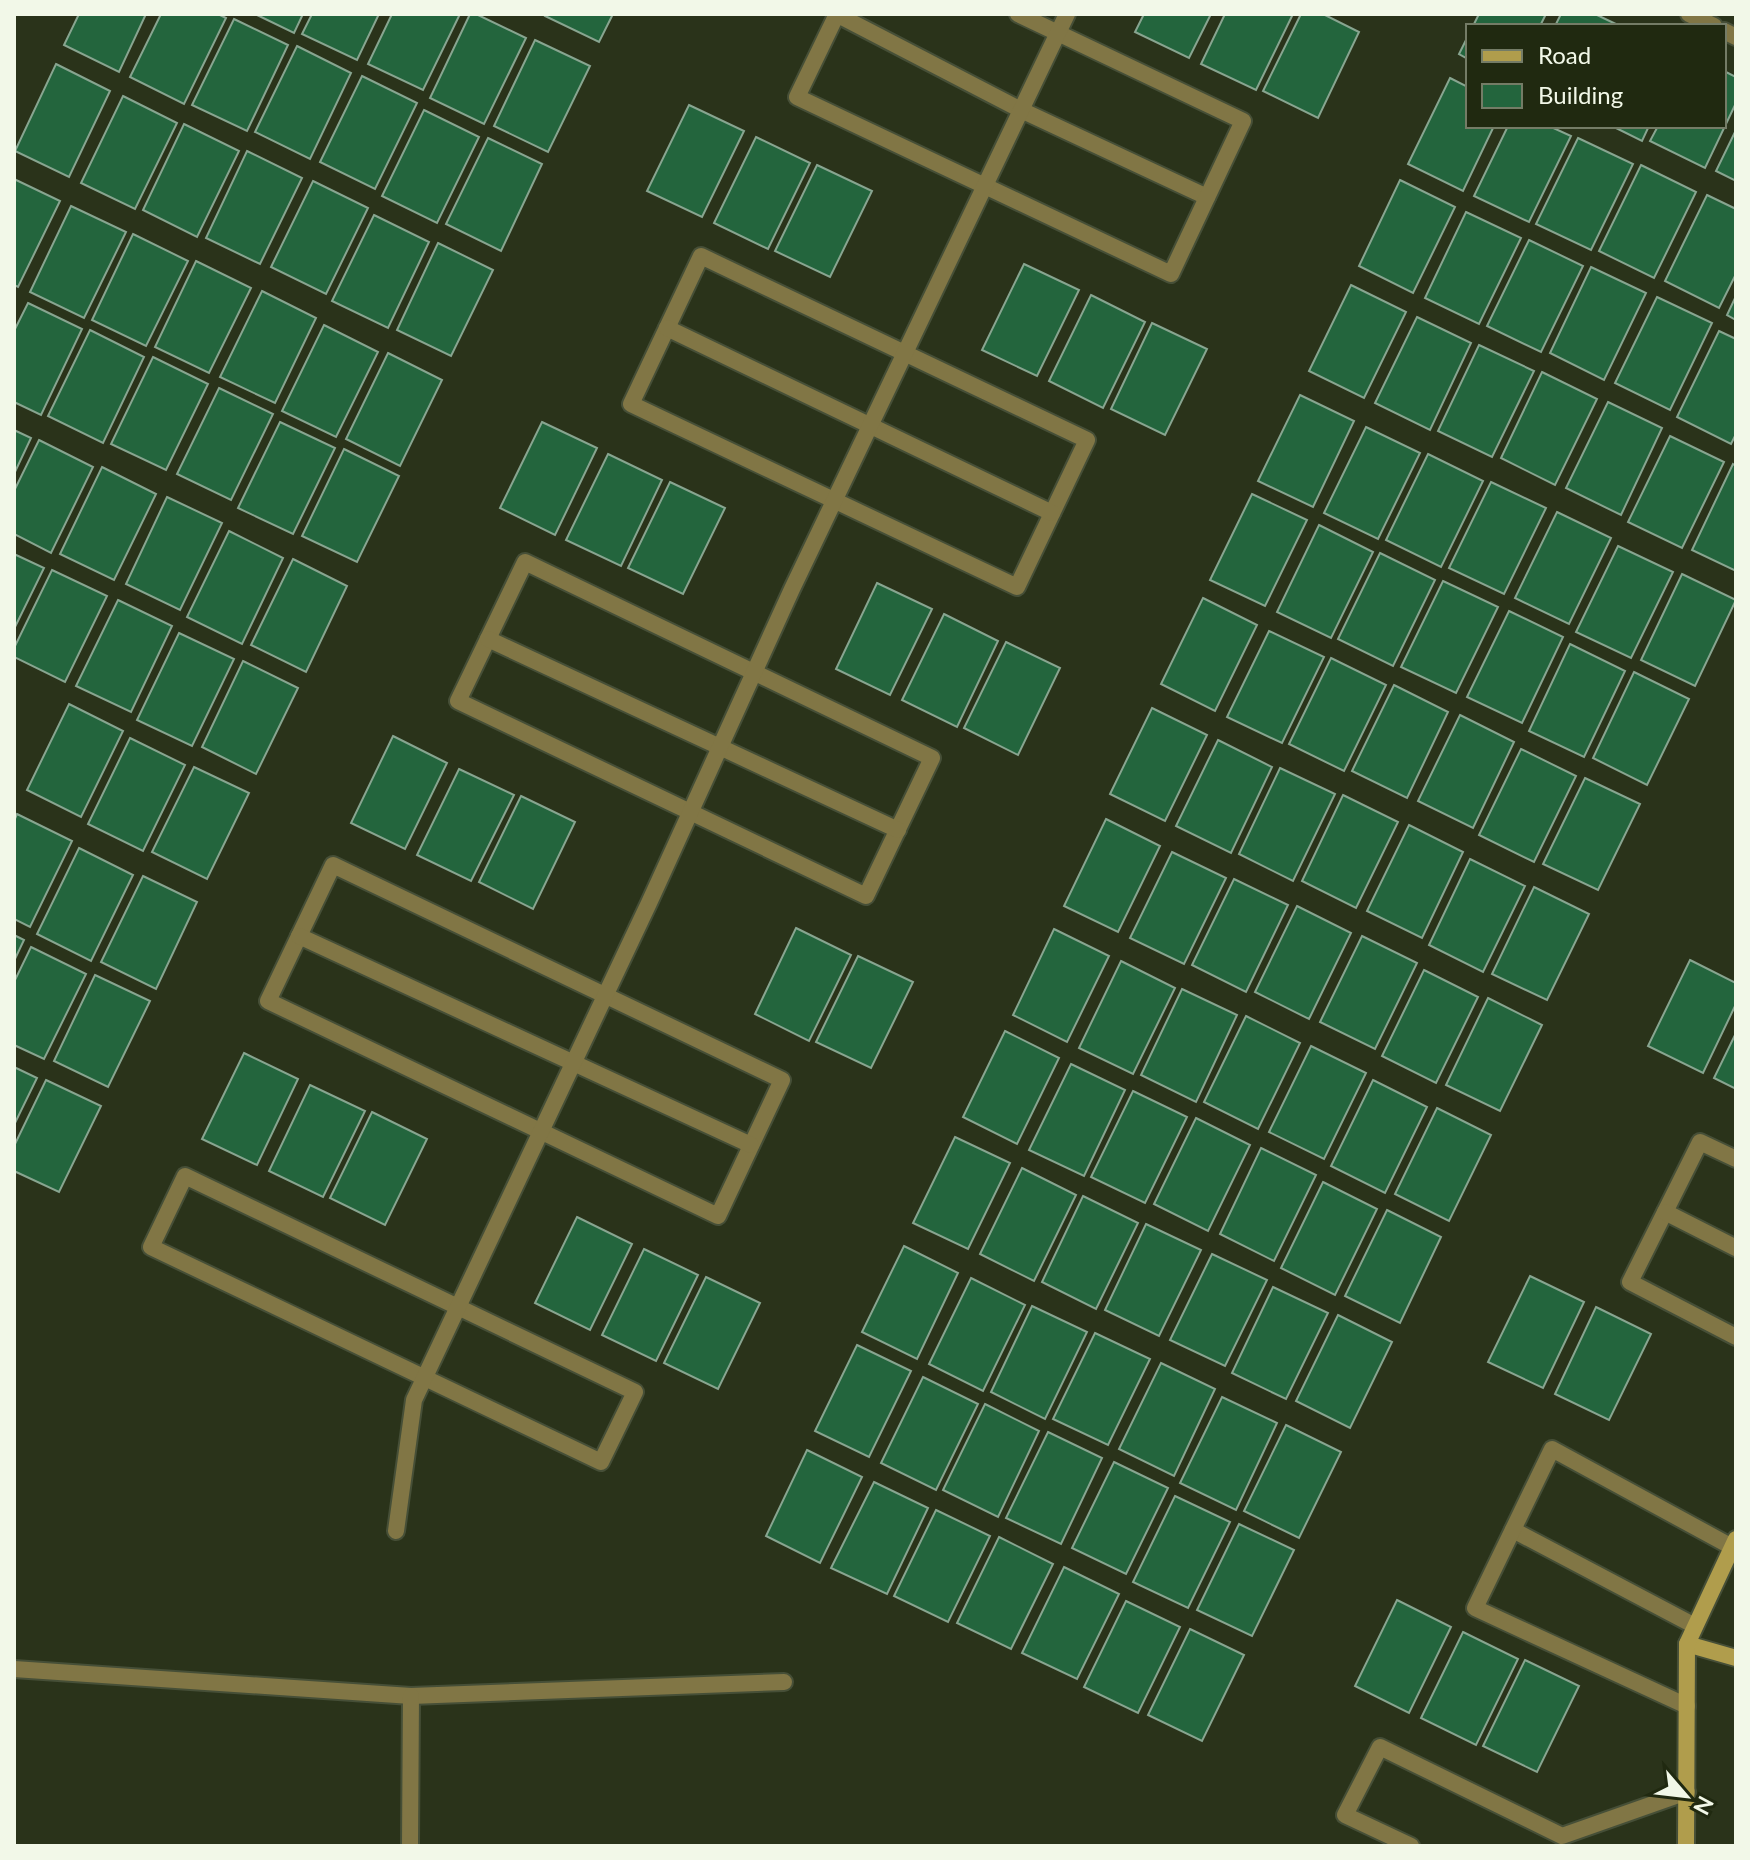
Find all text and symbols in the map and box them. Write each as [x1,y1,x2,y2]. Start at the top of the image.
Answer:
legend [1466,24,1726,128]
text: Road [1538,40,1591,69]
text: Building [1538,80,1623,109]
north arrow [1646,1756,1726,1836]
text: N [1688,1792,1720,1819]

